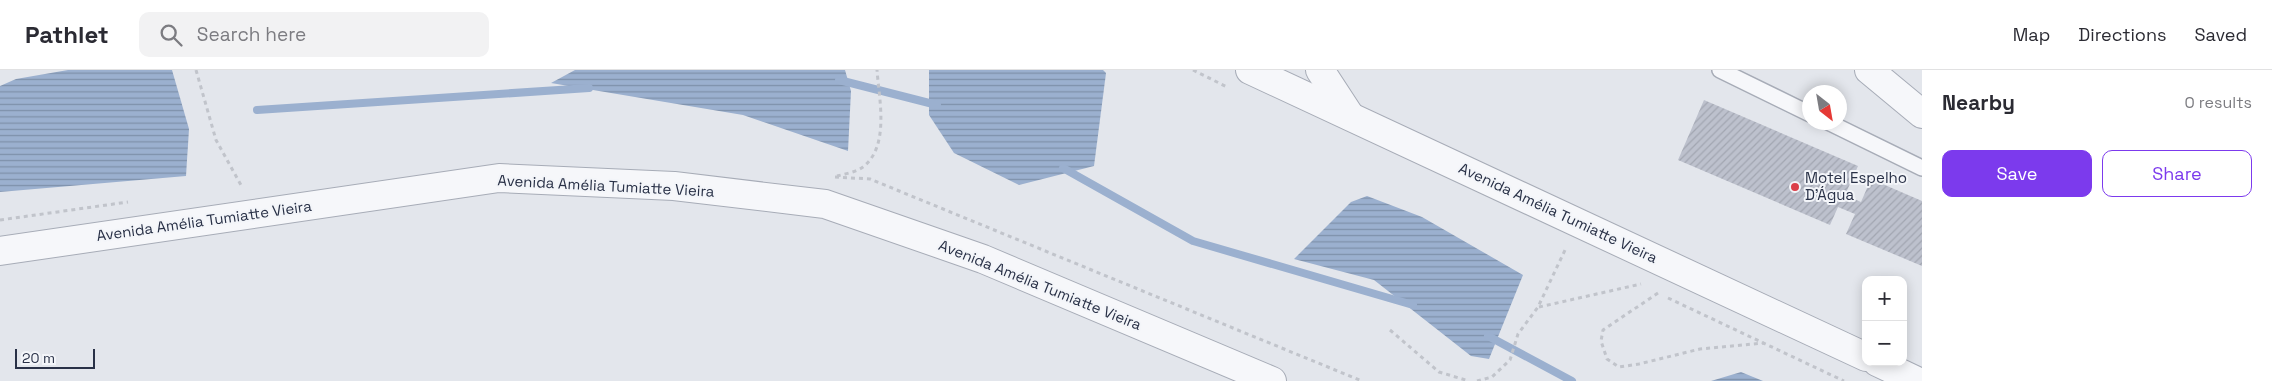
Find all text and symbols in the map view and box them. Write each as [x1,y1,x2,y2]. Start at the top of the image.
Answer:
search box [139,12,489,57]
text: Pathlet [25,19,109,50]
icon: search [157,21,185,49]
text: Search here [197,22,306,47]
text: Map [2013,23,2050,46]
text: Directions [2078,23,2167,46]
text: Saved [2195,23,2247,46]
north arrow [1802,85,1847,130]
text: Nearby [1942,89,2015,116]
text: 0 results [2184,92,2252,113]
button: Save [1942,150,2092,197]
button: Share [2102,150,2252,197]
street label: Avenida Amélia Tumiatte Vieira [1456,158,1661,267]
place label: Motel Espelho D'Água [1805,168,1907,204]
street label: Avenida Amélia Tumiatte Vieira [497,170,715,201]
marker: Motel Espelho D'Água [1789,181,1801,193]
street label: Avenida Amélia Tumiatte Vieira [95,196,313,245]
street label: Avenida Amélia Tumiatte Vieira [936,235,1145,334]
map controls [1862,276,1907,366]
button: + [1862,276,1907,321]
button: − [1862,321,1907,366]
scale bar [15,346,95,369]
text: 20 m [22,349,55,367]

